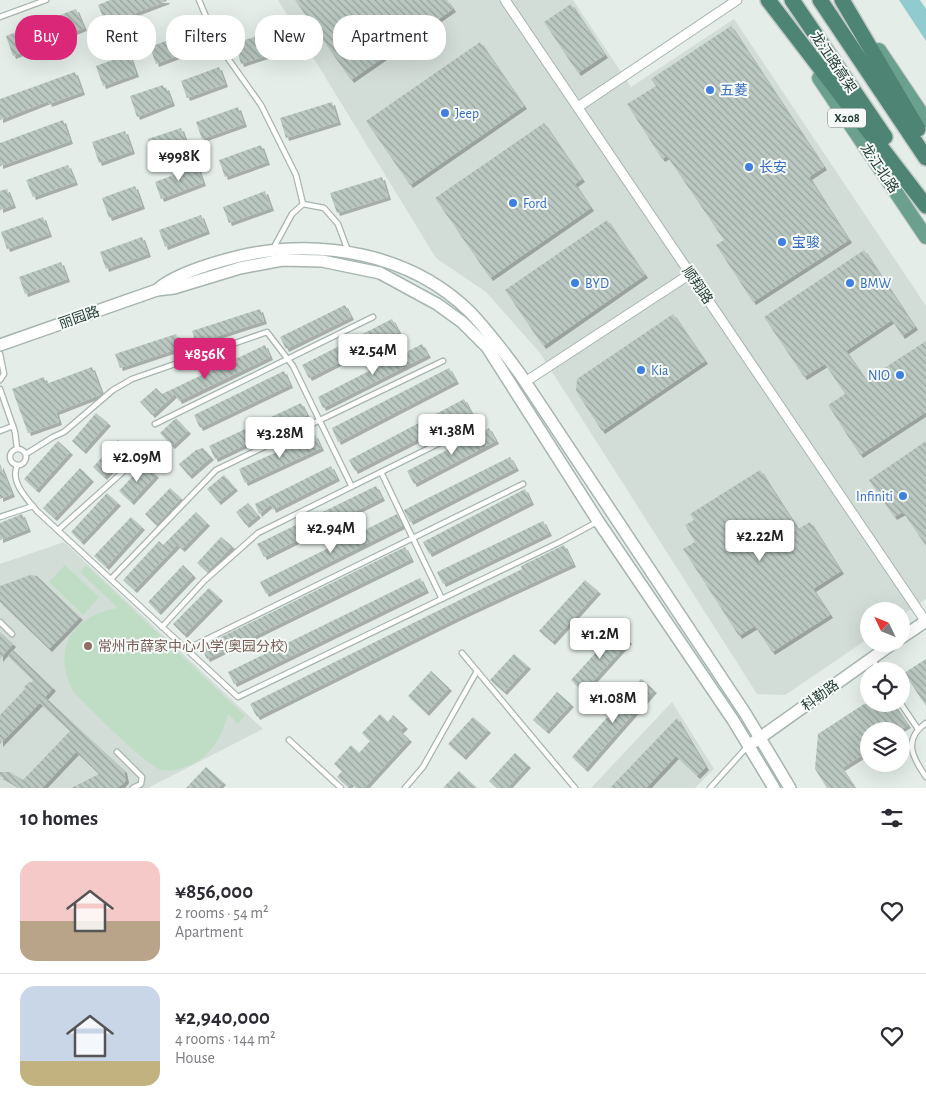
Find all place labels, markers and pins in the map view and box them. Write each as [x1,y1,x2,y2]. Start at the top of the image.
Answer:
place label: 五菱 [720,83,748,98]
marker: 五菱 [704,84,716,96]
marker: Jeep [439,107,451,119]
place label: Jeep [455,107,479,121]
pin: ¥998K [144,140,214,182]
place label: 长安 [759,160,787,175]
marker: 长安 [743,161,755,173]
marker: Ford [507,197,519,209]
place label: Ford [523,197,547,211]
place label: 宝骏 [792,235,820,250]
marker: 宝骏 [776,236,788,248]
marker: BYD [569,277,581,289]
place label: BYD [585,277,609,291]
marker: BMW [844,277,856,289]
place label: BMW [860,277,891,291]
pin: ¥2.54M [332,334,414,376]
pin: ¥856K [170,338,240,380]
marker: Kia [635,364,647,376]
place label: Kia [651,364,669,378]
place label: NIO [868,369,890,383]
marker: NIO [894,369,906,381]
pin: ¥1.38M [411,414,493,456]
pin: ¥3.28M [239,416,321,459]
pin: ¥2.09M [96,440,178,483]
place label: Infiniti [856,490,893,504]
marker: Infiniti [897,490,909,502]
pin: ¥2.94M [290,512,372,554]
pin: ¥2.22M [719,520,801,562]
pin: ¥1.2M [565,618,635,660]
place label: 常州市薛家中心小学(奥园分校) [98,638,288,654]
marker: 常州市薛家中心小学(奥园分校) [82,640,94,652]
pin: ¥1.08M [572,682,654,724]

